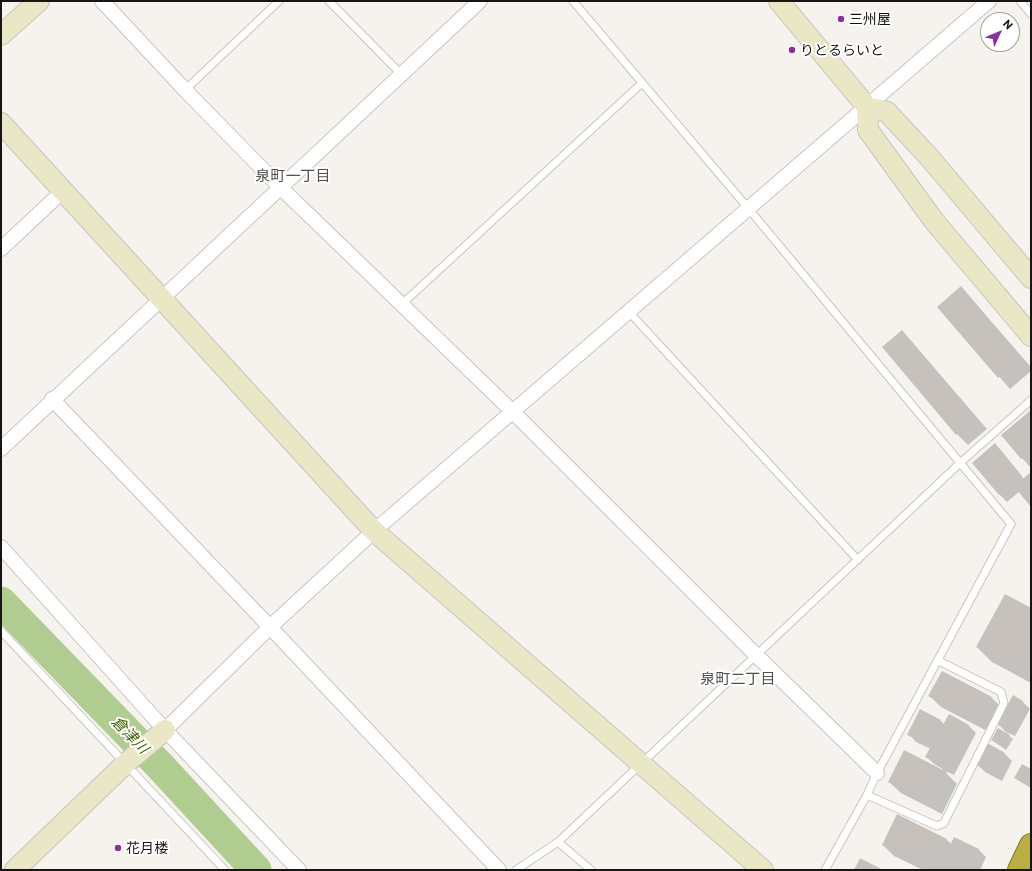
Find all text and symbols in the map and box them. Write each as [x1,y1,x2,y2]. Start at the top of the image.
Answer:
place label: 三州屋 [849,11,891,27]
north arrow [980,12,1020,52]
marker: 三州屋 [836,14,846,24]
text: N [1001,17,1016,31]
place label: りとるらいと [800,42,884,58]
marker: りとるらいと [787,45,797,55]
district label: 泉町一丁目 [256,167,330,185]
district label: 泉町二丁目 [701,670,775,688]
water label: 倉津川 [108,713,152,757]
place label: 花月楼 [126,840,168,856]
marker: 花月楼 [113,843,123,853]

